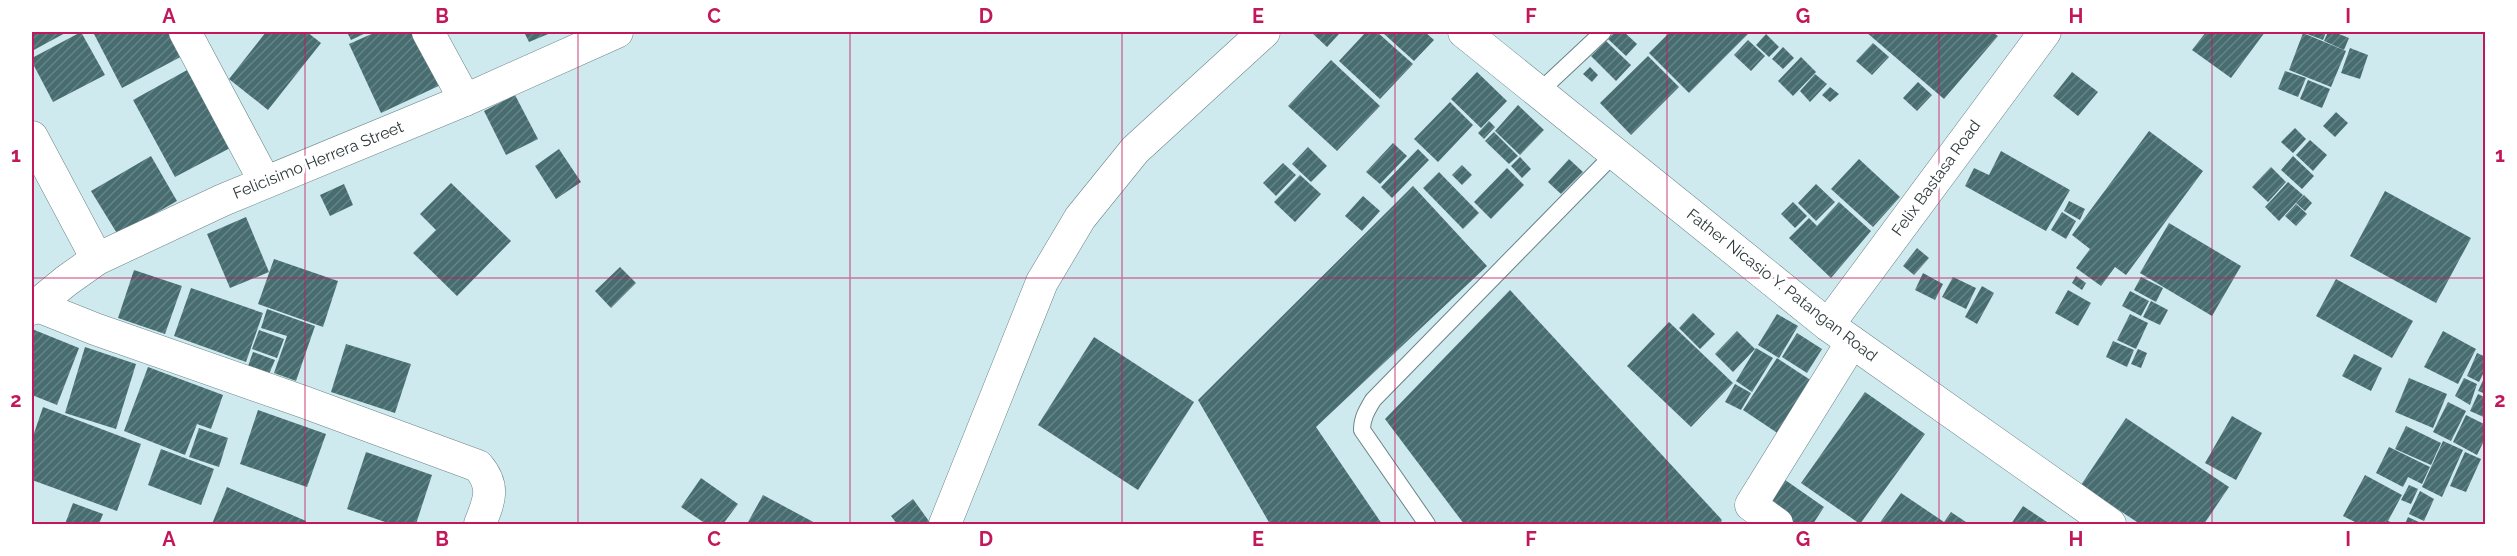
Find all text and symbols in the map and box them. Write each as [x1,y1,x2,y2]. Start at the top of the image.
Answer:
text: A [162,4,176,28]
text: B [435,4,449,28]
text: C [707,4,721,28]
text: D [979,4,993,28]
text: E [1252,4,1264,28]
text: F [1525,4,1537,28]
text: G [1796,4,1810,28]
text: H [2069,4,2083,28]
text: I [2345,4,2351,28]
street label: Felix Bastasa Road [1888,116,1984,240]
street label: Felicisimo Herrera Street [230,117,407,203]
text: 1 [11,143,21,167]
text: 1 [2495,143,2505,167]
street label: Father Nicasio Y. Patangan Road [1683,205,1881,365]
text: 2 [10,388,22,412]
text: 2 [2494,388,2506,412]
text: A [162,527,176,551]
text: B [435,527,449,551]
text: C [707,527,721,551]
text: D [979,527,993,551]
text: E [1252,527,1264,551]
text: F [1525,527,1537,551]
text: G [1796,527,1810,551]
text: H [2069,527,2083,551]
text: I [2345,527,2351,551]

